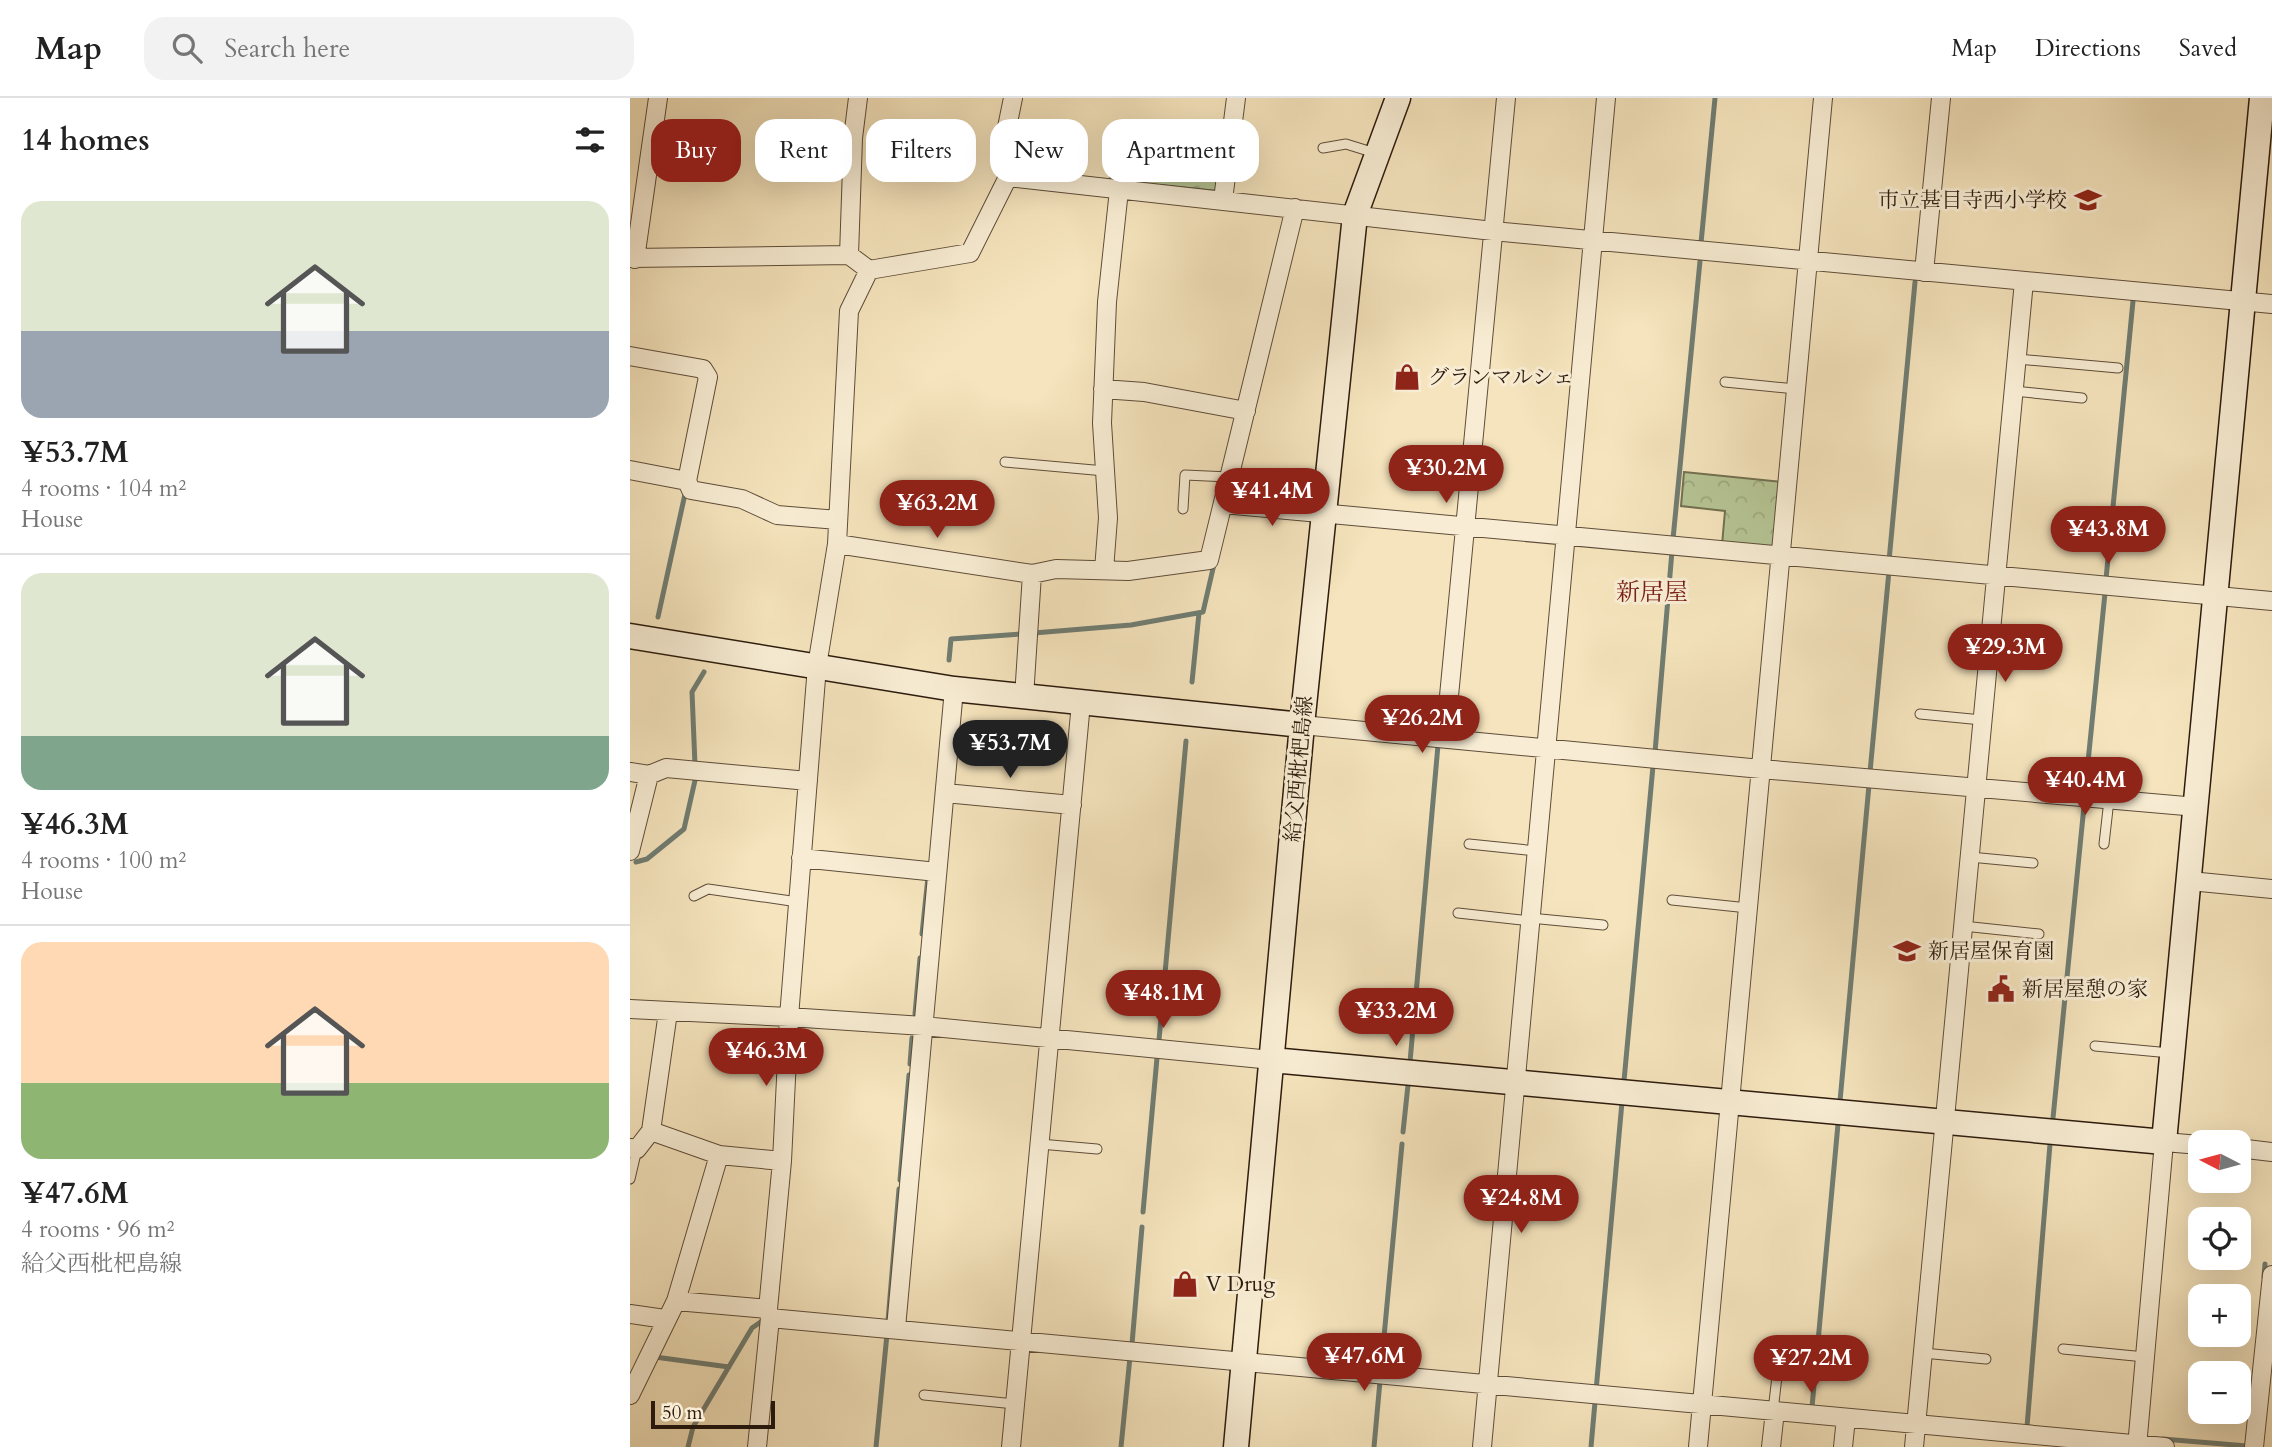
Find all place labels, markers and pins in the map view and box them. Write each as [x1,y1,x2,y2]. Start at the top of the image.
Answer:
school or university icon: 市立甚目寺西小学校 [2073,185,2103,215]
place label: 市立甚目寺西小学校 [1878,186,2067,215]
shop icon: グランマルシェ [1392,362,1422,392]
place label: グランマルシェ [1428,363,1574,392]
pin: ¥30.2M [1389,446,1503,505]
pin: ¥41.4M [1215,468,1329,528]
pin: ¥63.2M [880,480,994,540]
pin: ¥43.8M [2051,506,2165,566]
pin: ¥29.3M [1948,624,2062,684]
pin: ¥26.2M [1365,696,1479,755]
pin: ¥53.7M [953,720,1067,780]
pin: ¥40.4M [2028,758,2142,817]
school or university icon: 新居屋保育園 [1892,936,1922,966]
place label: 新居屋保育園 [1928,937,2054,966]
pin: ¥48.1M [1106,970,1220,1030]
public building icon: 新居屋憩の家 [1986,974,2016,1004]
place label: 新居屋憩の家 [2022,975,2148,1004]
pin: ¥33.2M [1339,988,1453,1048]
pin: ¥46.3M [709,1028,823,1088]
pin: ¥24.8M [1464,1176,1578,1235]
shop icon: V Drug [1170,1269,1200,1299]
place label: V Drug [1206,1270,1275,1299]
pin: ¥47.6M [1307,1334,1421,1393]
pin: ¥27.2M [1754,1336,1868,1395]

